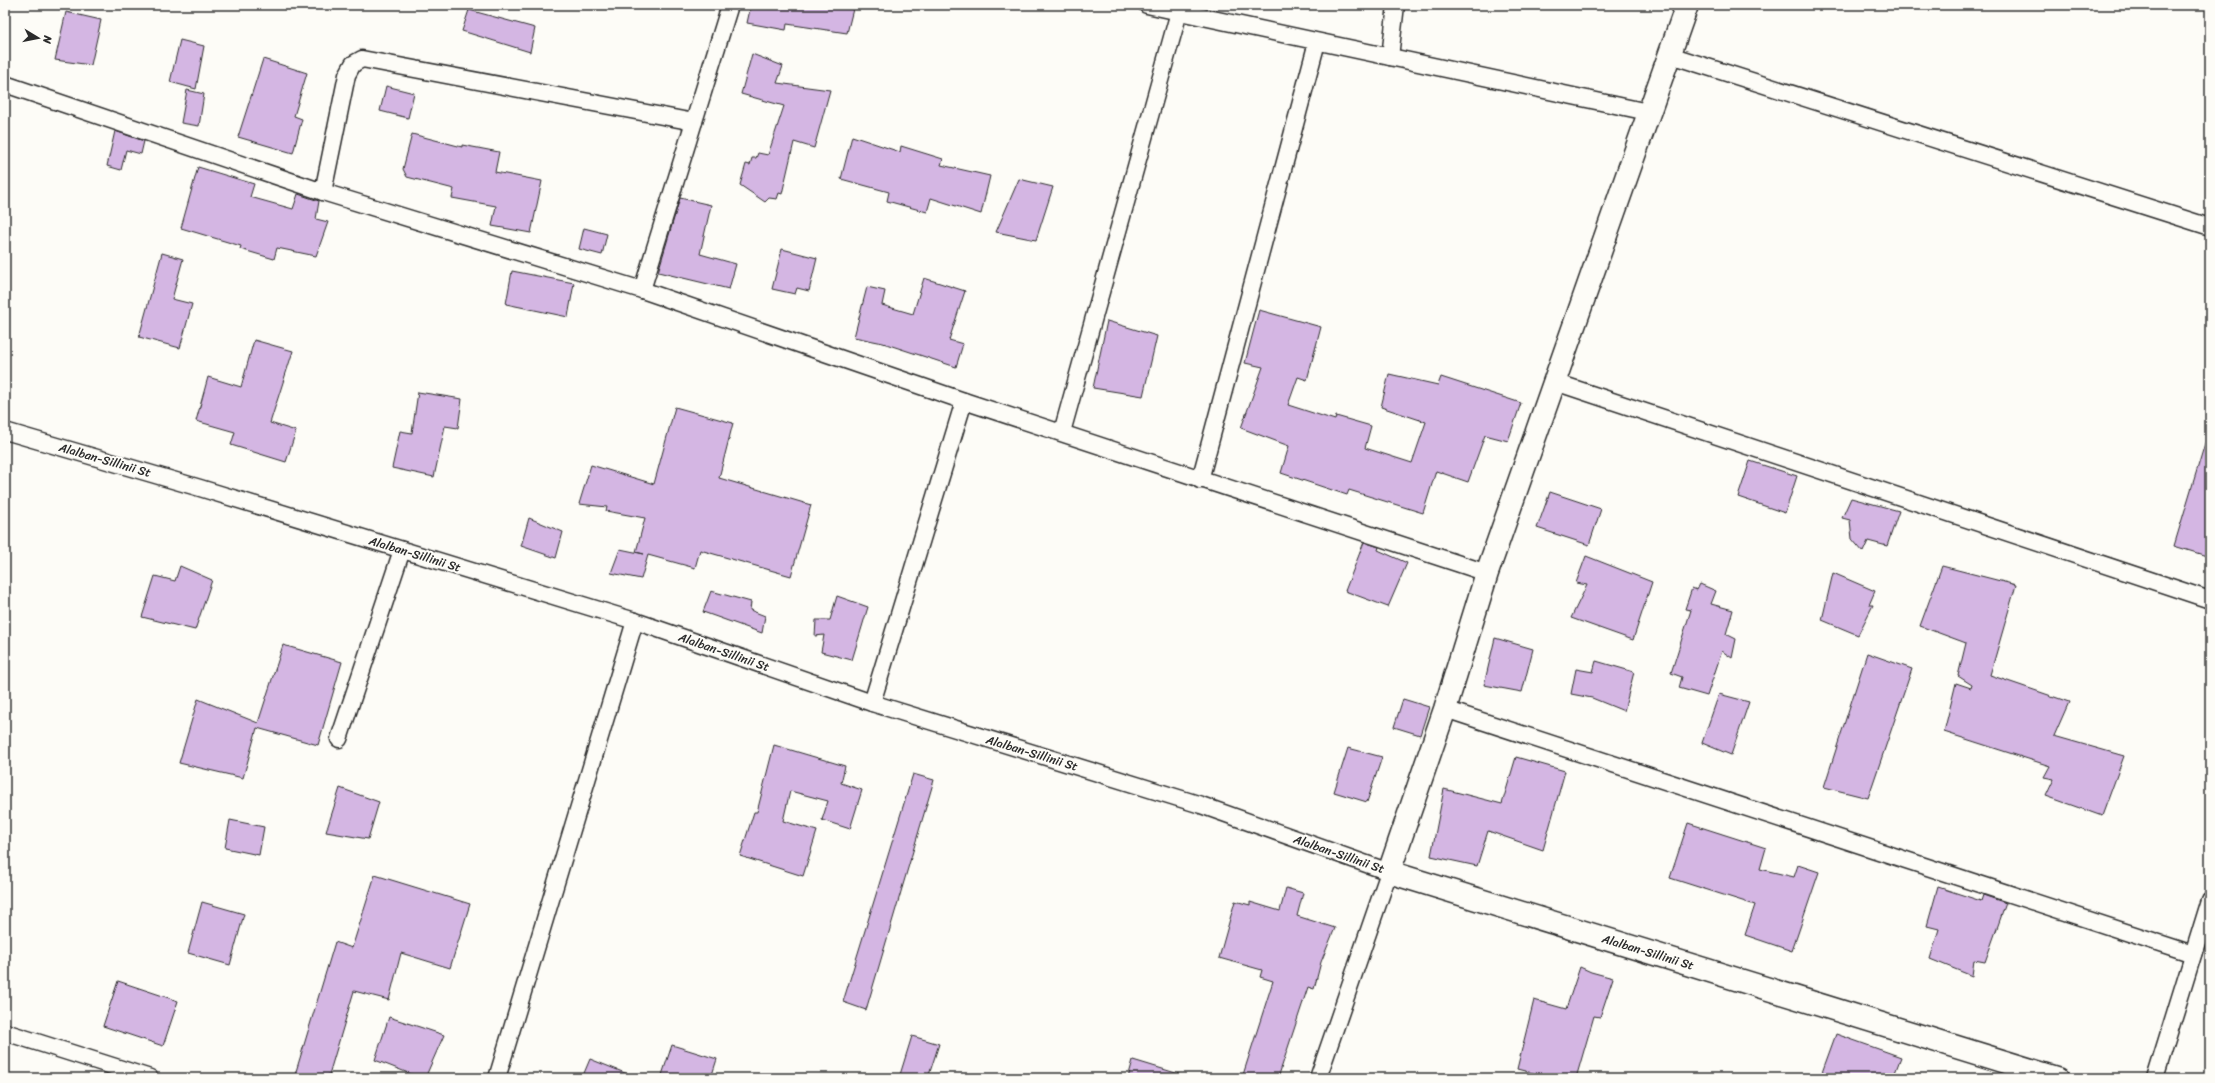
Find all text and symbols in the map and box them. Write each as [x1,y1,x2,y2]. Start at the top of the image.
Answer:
north arrow [18,18,58,58]
text: N [37,33,58,45]
street label: Alalban-Sillinii St [55,436,154,484]
street label: Alalban-Sillinii St [365,529,464,578]
street label: Alalban-Sillinii St [674,626,773,678]
street label: Alalban-Sillinii St [982,728,1081,777]
street label: Alalban-Sillinii St [1289,828,1388,880]
street label: Alalban-Sillinii St [1598,927,1697,976]

